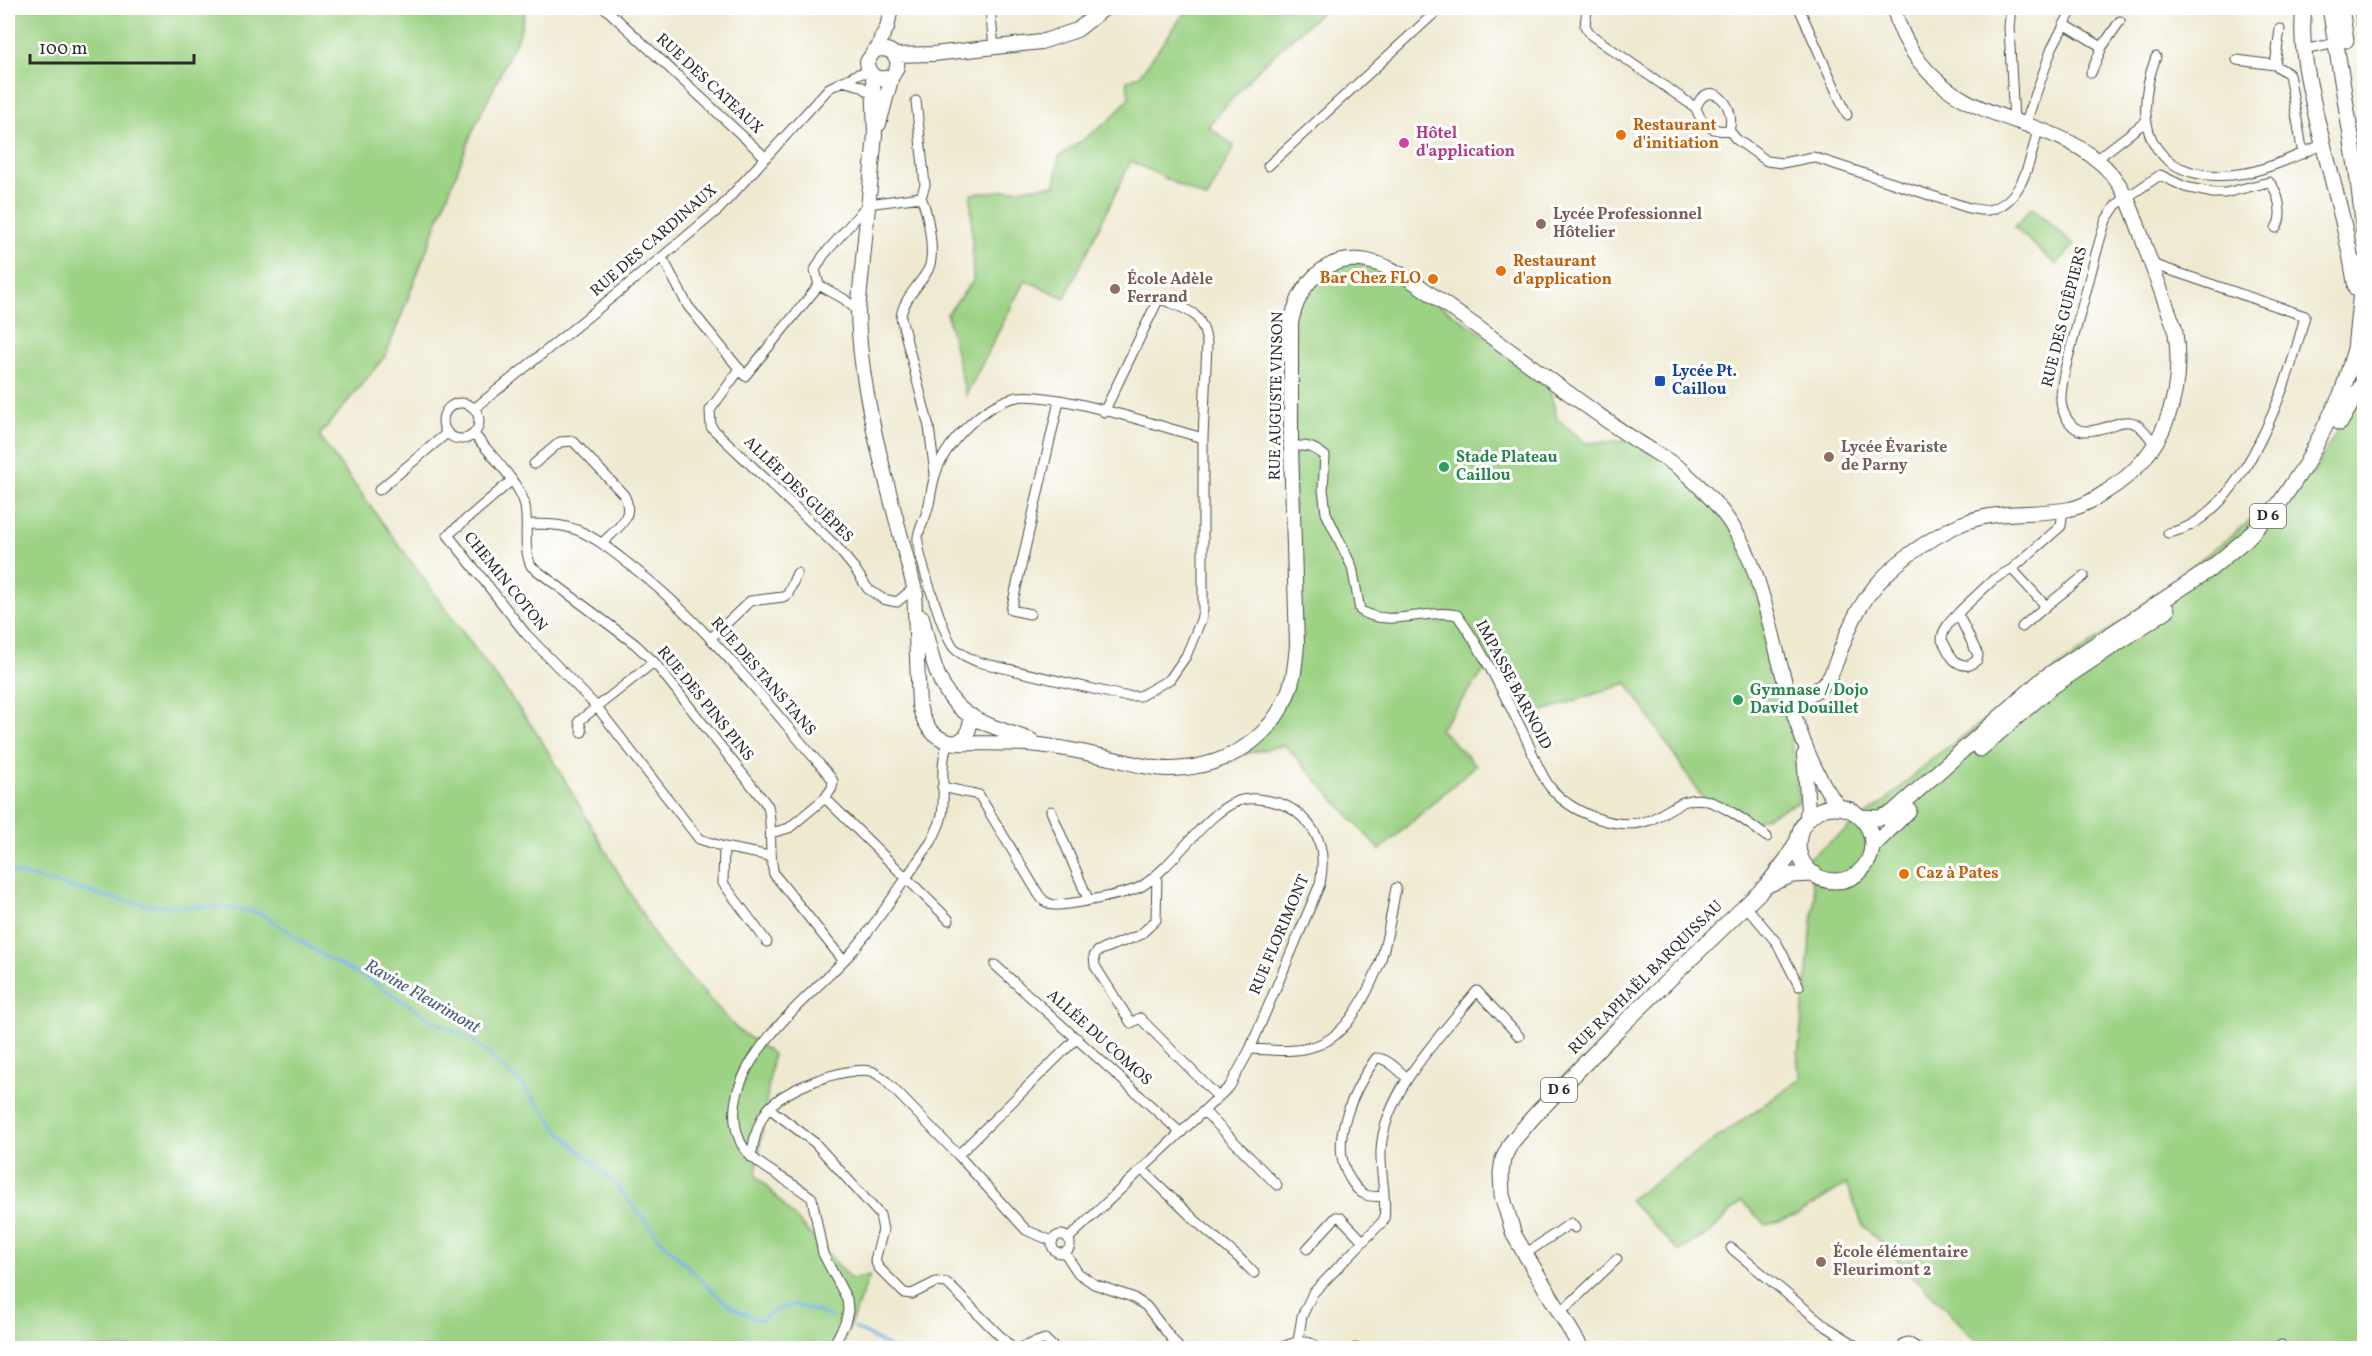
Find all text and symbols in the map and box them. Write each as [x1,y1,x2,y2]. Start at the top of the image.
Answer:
scale bar [30,27,194,65]
street label: RUE DES CATEAUX [651,29,767,140]
text: 100 m [39,37,88,62]
place label: Restaurant d'initiation [1633,115,1719,155]
place label: Hôtel d'application [1416,123,1516,163]
marker: Restaurant d'initiation [1614,128,1628,142]
marker: Hôtel d'application [1397,136,1411,150]
street label: RUE DES CARDINAUX [586,180,722,302]
place label: Lycée Professionnel Hôtelier [1553,204,1703,244]
marker: Lycée Professionnel Hôtelier [1534,217,1548,231]
street label: RUE DES GUÊPIERS [2036,244,2093,390]
place label: Restaurant d'application [1513,251,1613,291]
marker: Restaurant d'application [1494,264,1508,278]
place label: Bar Chez FLO [1320,268,1421,290]
place label: École Adèle Ferrand [1127,269,1213,309]
marker: Bar Chez FLO [1426,272,1440,286]
marker: École Adèle Ferrand [1108,282,1122,296]
street label: RUE AUGUSTE VINSON [1265,311,1289,481]
place label: Lycée Pt. Caillou [1672,361,1737,401]
marker: Lycée Pt. Caillou [1653,374,1667,388]
street label: ALLÉE DES GUÊPES [738,431,858,548]
place label: Lycée Évariste de Parny [1841,437,1947,477]
place label: Stade Plateau Caillou [1456,447,1558,487]
marker: Lycée Évariste de Parny [1822,450,1836,464]
marker: Stade Plateau Caillou [1437,460,1451,474]
road number: D 6 [2250,504,2286,528]
street label: CHEMIN COTON [458,528,552,637]
street label: RUE DES TANS TANS [705,613,821,741]
street label: IMPASSE BARNOID [1470,617,1557,754]
street label: RUE DES PINS PINS [652,642,758,766]
place label: Gymnase / Dojo David Douillet [1750,680,1868,720]
marker: Gymnase / Dojo David Douillet [1731,693,1745,707]
place label: Caz à Pates [1916,863,1999,885]
marker: Caz à Pates [1897,867,1911,881]
street label: RUE FLORIMONT [1245,872,1315,998]
street label: RUE RAPHAËL BARQUISSAU [1564,896,1728,1060]
water label: Ravine Fleurimont [359,954,486,1041]
street label: ALLÉE DU COMOS [1042,985,1156,1091]
road number: D 6 [1541,1078,1577,1102]
place label: École élémentaire Fleurimont 2 [1833,1242,1968,1282]
marker: École élémentaire Fleurimont 2 [1814,1255,1828,1269]

